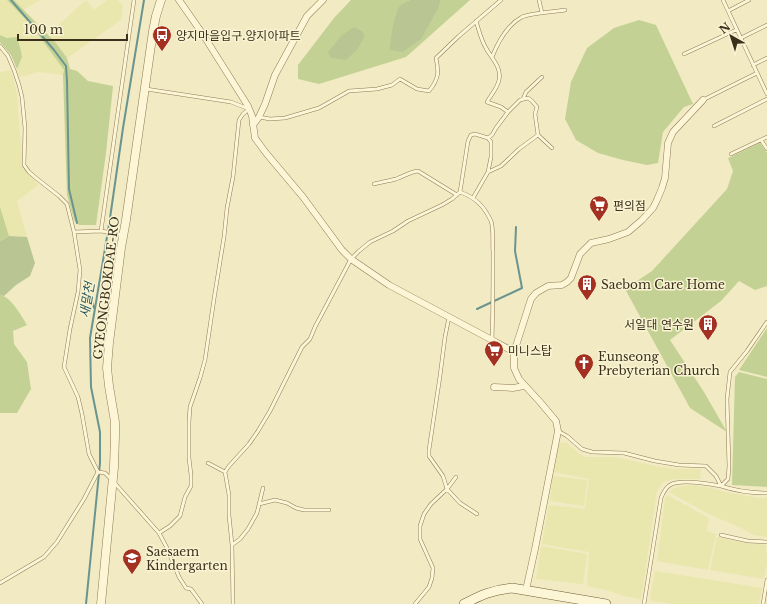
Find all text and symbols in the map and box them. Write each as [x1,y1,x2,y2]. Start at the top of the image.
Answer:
scale bar [18,16,127,42]
north arrow [711,16,751,56]
text: N [716,19,734,37]
text: 100 m [24,22,63,37]
bus stop icon: 양지마을입구.양지아파트 [151,24,173,52]
place label: 양지마을입구.양지아파트 [176,28,301,43]
supermarket icon: 편의점 [588,194,610,222]
place label: 편의점 [613,198,646,213]
street label: GYEONGBOKDAE-RO [90,216,122,360]
building icon: Saebom Care Home [576,273,598,301]
place label: Saebom Care Home [601,277,725,292]
water label: 새말천 [76,280,98,319]
building icon: 서일대 연수원 [697,313,719,341]
place label: 서일대 연수원 [624,317,694,332]
supermarket icon: 미니스탑 [483,339,505,367]
place label: 미니스탑 [508,343,552,358]
place label: Eunseong Prebyterian Church [598,349,720,378]
church icon: Eunseong Prebyterian Church [573,352,595,380]
place label: Saesaem Kindergarten [146,544,228,573]
school or university icon: Saesaem Kindergarten [121,547,143,575]

